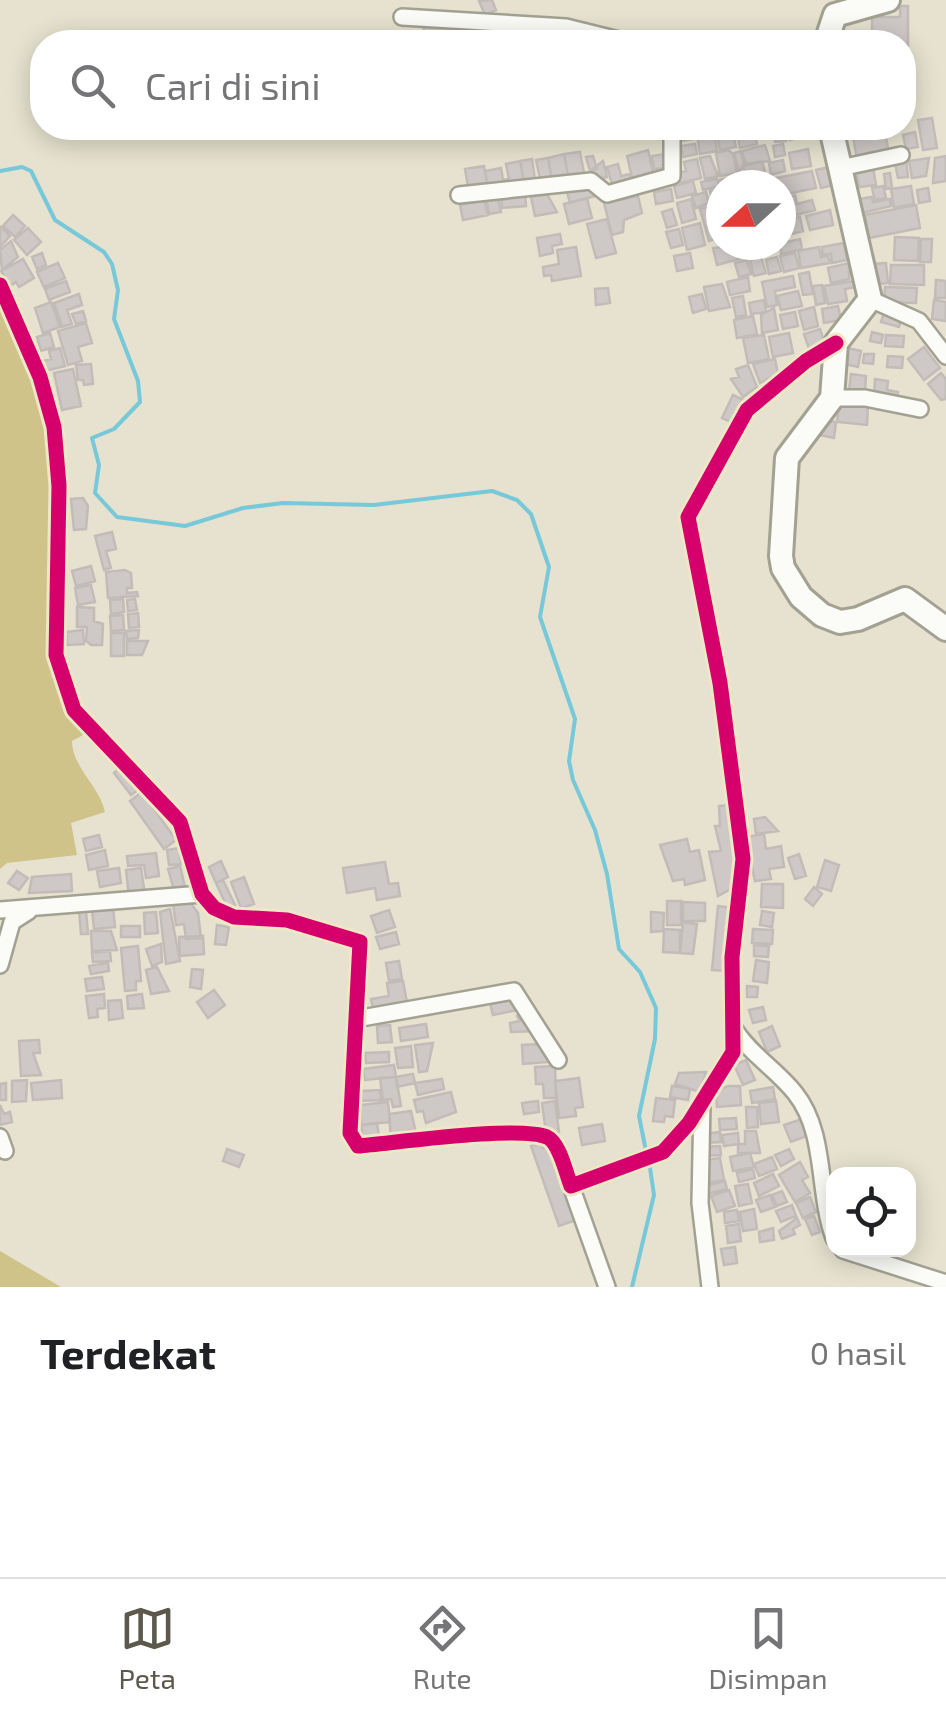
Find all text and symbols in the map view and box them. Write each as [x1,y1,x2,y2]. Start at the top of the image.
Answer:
search box [30,30,916,140]
icon: search [65,58,120,113]
text: Cari di sini [145,62,321,108]
north arrow [706,170,796,260]
map controls [826,1167,916,1257]
button: locate [826,1167,916,1257]
text: Terdekat [40,1327,216,1377]
text: 0 hasil [810,1333,906,1371]
tab: Peta [118,1601,176,1695]
tab: Rute [413,1601,472,1695]
tab: Disimpan [708,1601,828,1695]

